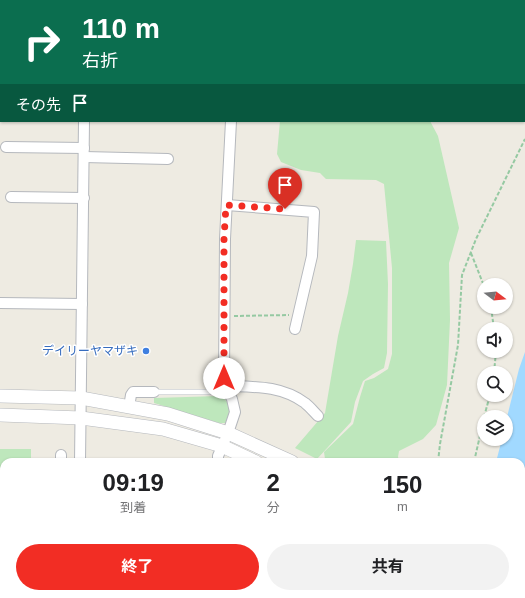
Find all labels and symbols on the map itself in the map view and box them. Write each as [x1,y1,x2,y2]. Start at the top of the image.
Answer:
pin [268,168,302,209]
north arrow [477,278,513,314]
place label: デイリーヤマザキ [42,344,138,358]
marker: デイリーヤマザキ [141,346,151,356]
position arrow [203,357,245,399]

